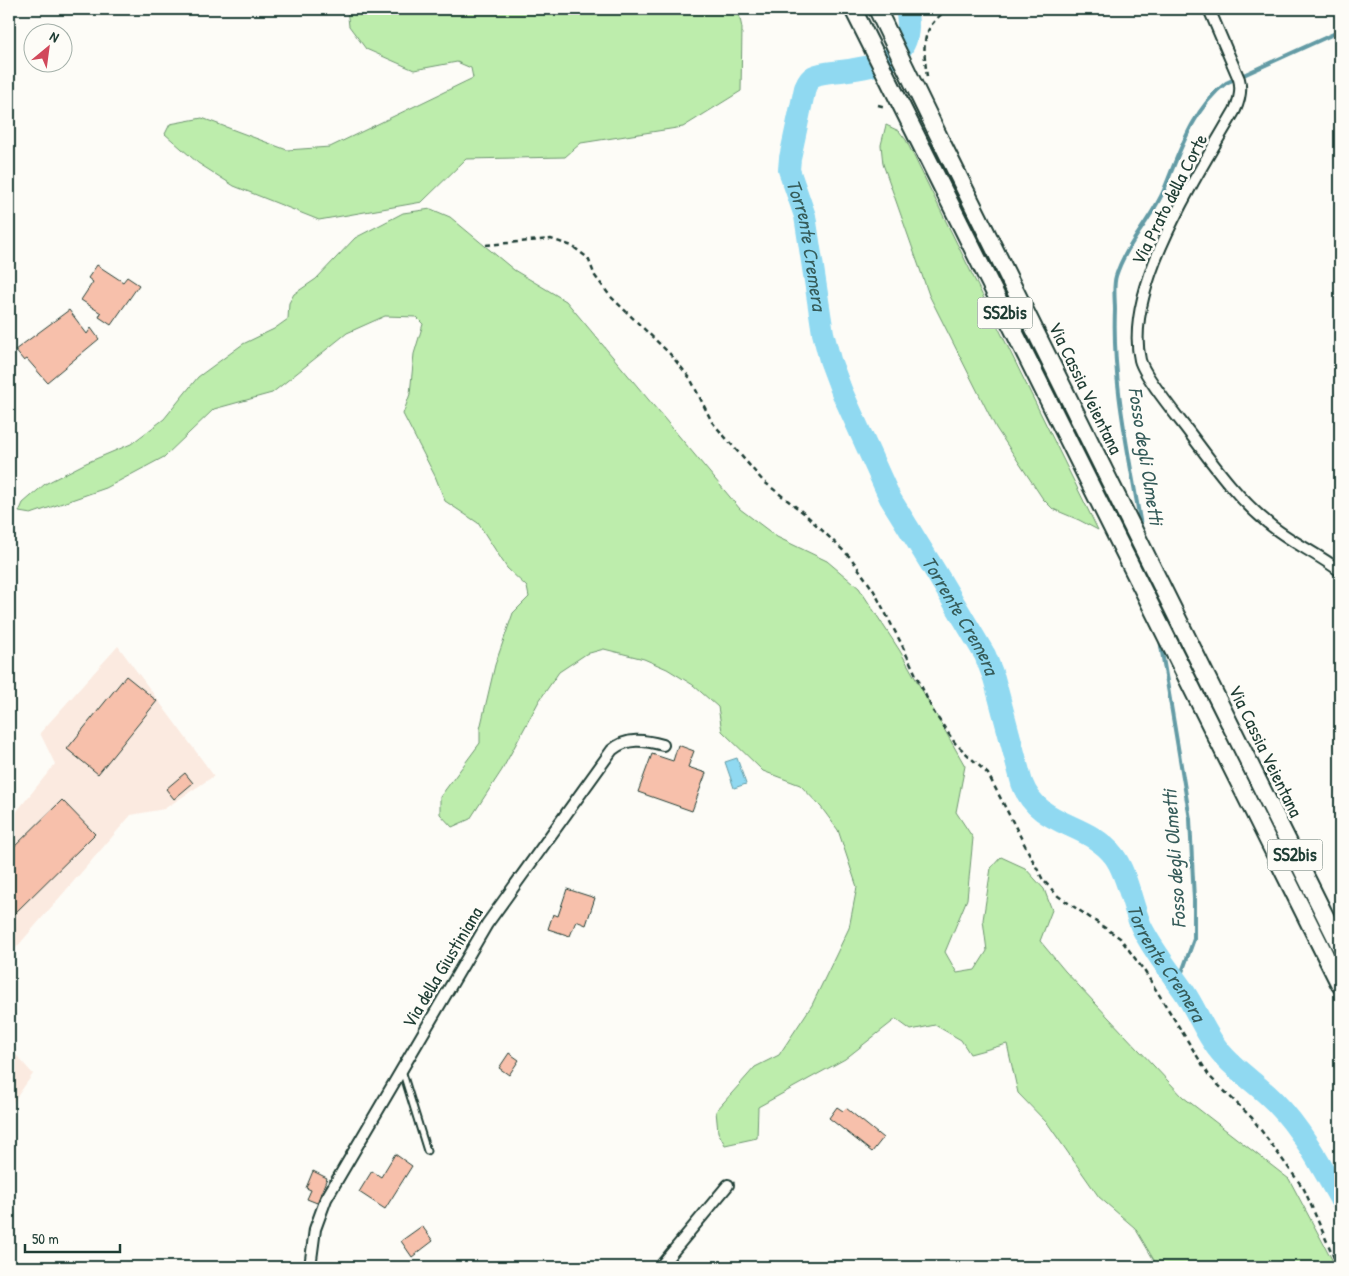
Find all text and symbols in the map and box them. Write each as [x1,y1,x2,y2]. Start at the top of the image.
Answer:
north arrow [22,22,72,72]
text: N [47,26,63,47]
street label: Via Prato della Corte [1125,129,1213,269]
water label: Torrente Cremera [780,176,834,314]
road number: SS2bis [978,298,1032,328]
street label: Via Cassia Veientana [1043,318,1129,459]
water label: Fosso degli Olmetti [1121,385,1171,529]
water label: Torrente Cremera [916,551,1006,680]
street label: Via Cassia Veientana [1223,681,1309,822]
water label: Fosso degli Olmetti [1155,786,1193,929]
road number: SS2bis [1268,840,1322,870]
street label: Via della Giustiniana [396,901,489,1032]
water label: Torrente Cremera [1121,901,1213,1028]
scale bar [25,1221,120,1253]
text: 50 m [32,1228,59,1249]

